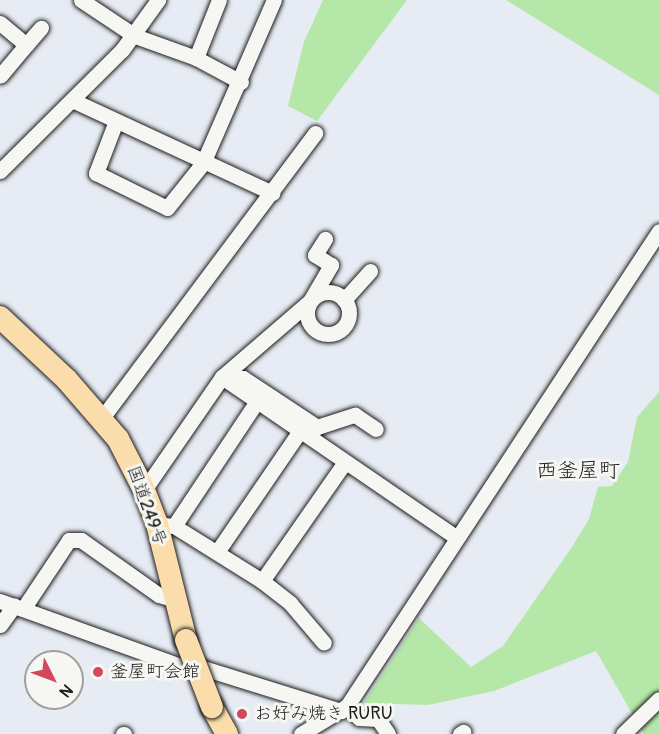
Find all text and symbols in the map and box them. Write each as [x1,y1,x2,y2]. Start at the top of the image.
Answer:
district label: 西釜屋町 [536,458,620,484]
street label: 国道249号 [122,463,170,549]
north arrow [24,650,84,710]
place label: 釜屋町会館 [110,661,200,683]
marker: 釜屋町会館 [91,665,105,679]
text: N [55,680,77,701]
place label: お好み焼き RURU [254,703,393,725]
marker: お好み焼き RURU [235,707,249,721]

